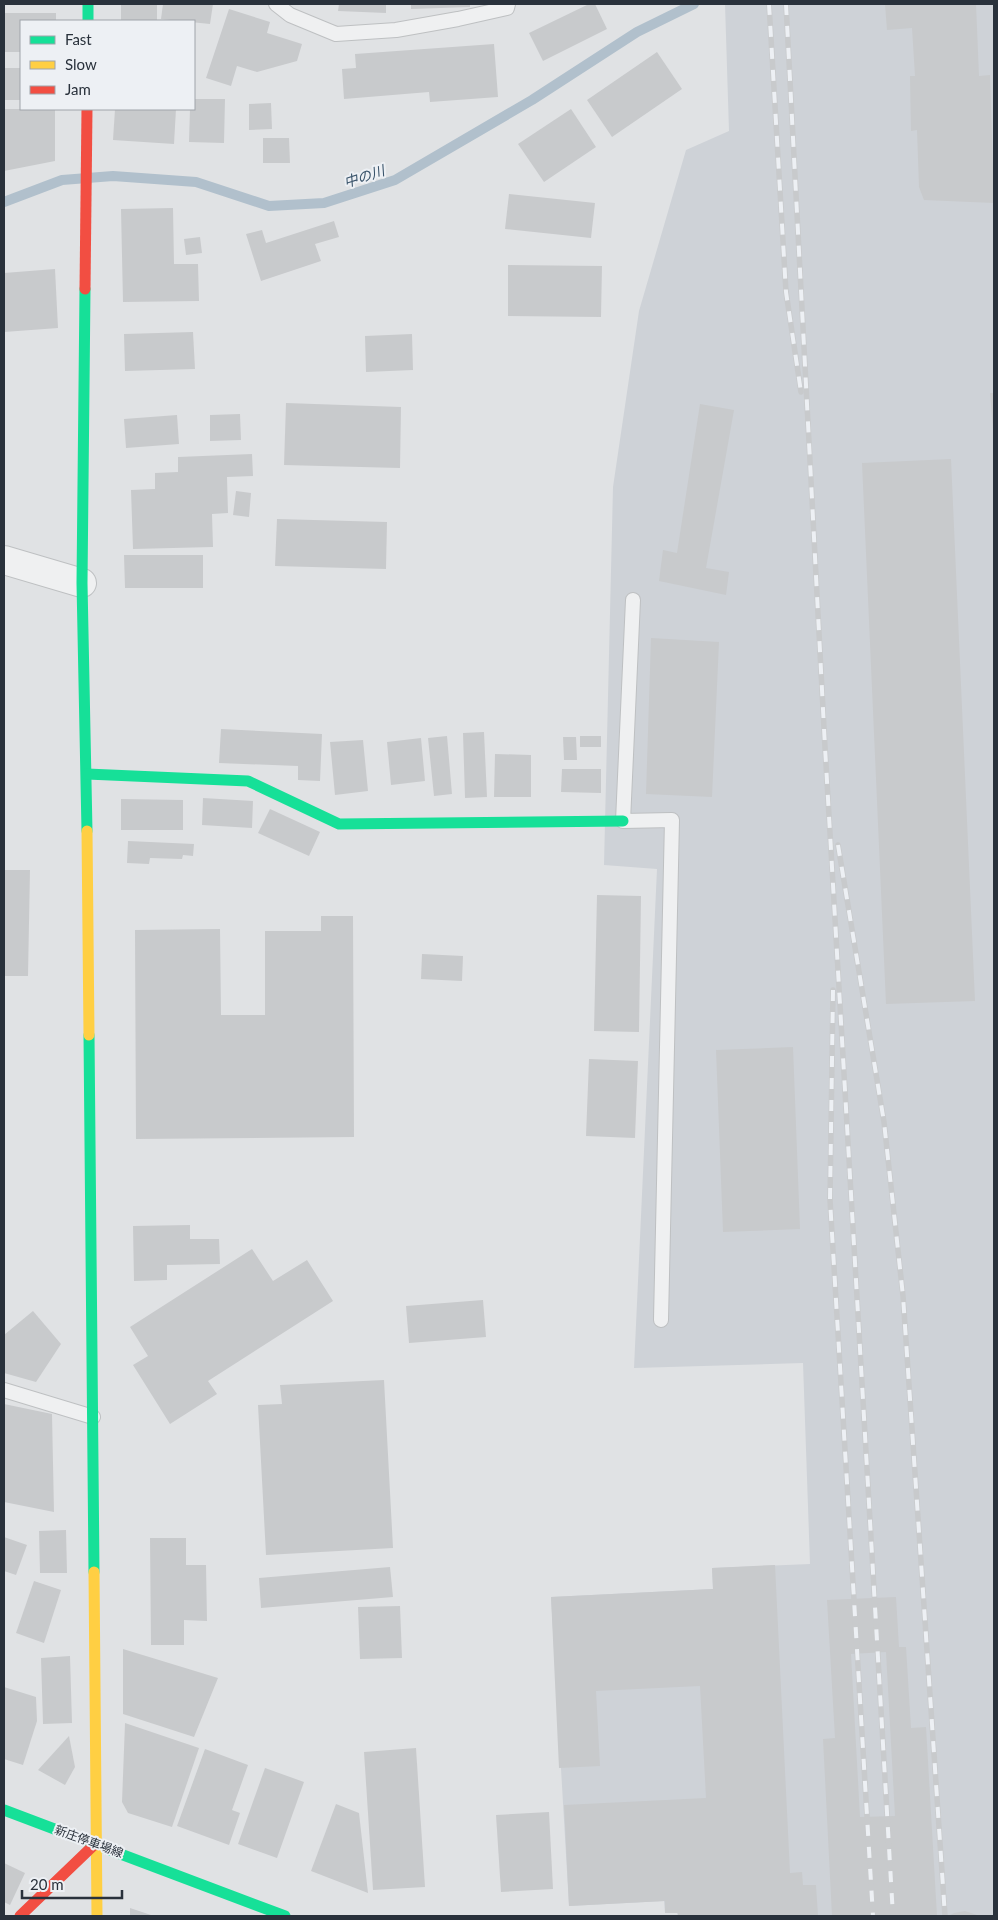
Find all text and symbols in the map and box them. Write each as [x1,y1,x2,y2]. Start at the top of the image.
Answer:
legend [20,20,195,110]
text: Fast [65,30,92,48]
text: Slow [65,55,97,73]
text: Jam [65,80,91,98]
water label: 中の川 [341,161,389,191]
street label: 新庄停車場線 [53,1822,125,1860]
scale bar [22,1868,122,1900]
text: 20 m [30,1875,64,1893]

